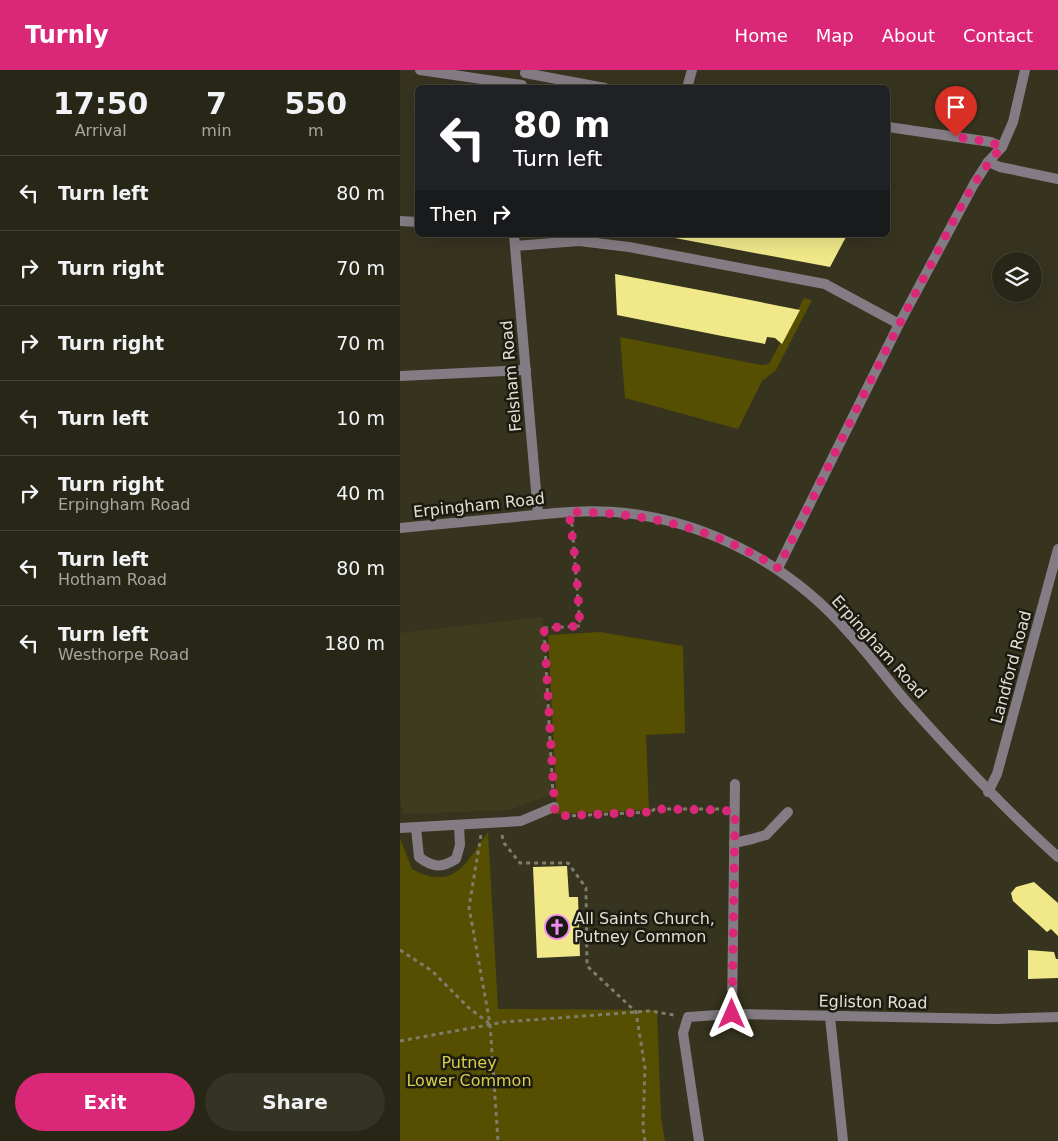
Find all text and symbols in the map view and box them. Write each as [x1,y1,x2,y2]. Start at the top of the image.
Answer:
text: Turnly [25,21,109,49]
text: Home [735,25,788,46]
text: Map [816,25,854,46]
text: About [882,25,935,46]
text: Contact [963,25,1033,46]
text: 17:50 [53,86,148,121]
text: 7 [206,86,227,121]
text: 550 [284,86,347,121]
pin [935,86,977,137]
icon: arrive [942,93,970,121]
icon: left [430,105,495,170]
text: 80 m [513,105,610,145]
text: Arrival [75,121,127,140]
text: min [201,121,232,140]
text: m [308,121,324,140]
text: Turn left [513,146,602,171]
icon: left [15,179,43,207]
text: Turn left [58,182,149,204]
text: 80 m [336,182,385,204]
icon: right [487,200,515,228]
text: Then [430,203,477,225]
map controls [992,252,1042,302]
button: layers [992,252,1042,302]
icon: right [15,254,43,282]
text: Turn right [58,257,164,279]
text: 70 m [336,257,385,279]
street label: Felsham Road [497,320,525,432]
icon: right [15,329,43,357]
text: Turn right [58,332,164,354]
text: 70 m [336,332,385,354]
icon: left [15,404,43,432]
text: Turn left [58,407,149,429]
text: 10 m [336,407,385,429]
text: Turn right [58,473,164,495]
icon: right [15,479,43,507]
text: 40 m [336,482,385,504]
street label: Erpingham Road [412,489,546,521]
text: Erpingham Road [58,495,190,514]
text: Turn left [58,548,149,570]
icon: left [15,554,43,582]
text: 80 m [336,557,385,579]
text: Hotham Road [58,570,167,589]
street label: Erpingham Road [828,591,930,703]
street label: Landford Road [987,608,1035,726]
text: Turn left [58,623,149,645]
icon: left [15,629,43,657]
text: 180 m [324,632,385,654]
text: Westhorpe Road [58,645,189,664]
place label: All Saints Church, Putney Common [574,909,715,946]
church icon: All Saints Church, Putney Common [544,914,570,940]
position arrow [705,987,757,1039]
street label: Egliston Road [818,992,928,1012]
park label: Putney Lower Common [406,1053,532,1090]
button: Exit [15,1073,195,1131]
button: Share [205,1073,385,1131]

